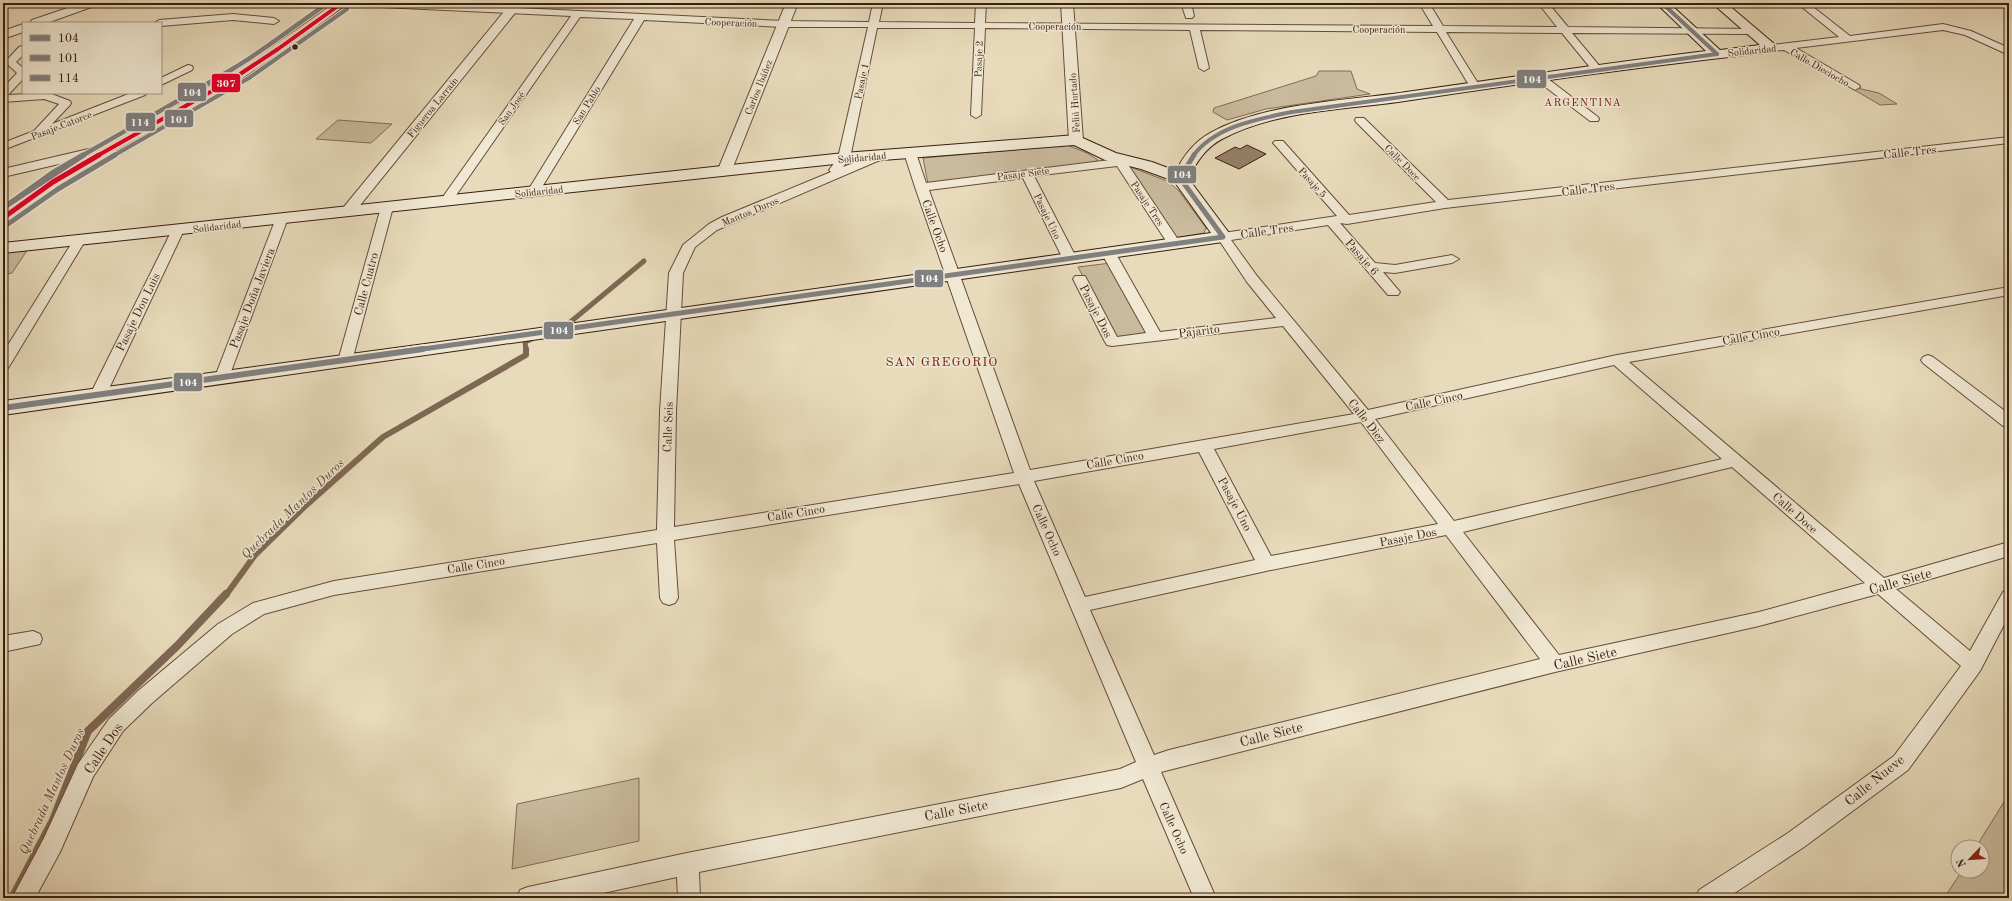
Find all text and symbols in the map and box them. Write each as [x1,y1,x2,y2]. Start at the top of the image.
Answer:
street label: Cooperación [704,17,758,29]
legend [22,22,162,94]
street label: Cooperación [1029,22,1082,32]
street label: Cooperación [1353,25,1406,35]
text: 104 [58,33,79,45]
street label: Pasaje 2 [973,40,985,78]
unlabelled marker [290,42,300,52]
street label: Solidaridad [1727,43,1777,59]
street label: Calle Dieciocho [1788,47,1851,89]
text: 101 [58,53,79,65]
street label: Carlos Ibáñez [743,58,775,117]
street label: Pasaje 1 [853,62,871,100]
line badge: 104 [1516,69,1547,89]
text: 114 [58,73,79,85]
line badge: 307 [211,73,241,93]
street label: Feliú Hurtado [1068,73,1082,133]
street label: Figueroa Larraín [405,75,460,140]
text: 104 [1522,75,1542,86]
text: 307 [216,79,236,90]
line badge: 104 [177,82,207,102]
street label: San Pablo [571,84,603,127]
text: 104 [182,88,202,99]
street label: San José [497,90,527,127]
district label: ARGENTINA [1544,98,1622,109]
line badge: 101 [164,109,194,128]
street label: Pasaje Catorce [30,110,94,142]
line badge: 114 [125,112,156,132]
text: 101 [169,115,189,126]
text: 114 [130,118,150,129]
street label: Calle Doce [1382,143,1422,183]
street label: Calle Tres [1883,144,1937,162]
street label: Solidaridad [837,151,887,165]
line badge: 104 [1167,165,1197,184]
street label: Pasaje Siete [996,166,1050,182]
street label: Pasaje 5 [1296,166,1328,200]
text: 104 [1172,170,1192,181]
street label: Pasaje Tres [1129,179,1166,228]
street label: Calle Tres [1561,181,1615,199]
street label: Solidaridad [514,184,564,200]
street label: Pasaje Uno [1032,192,1062,241]
street label: Mantos Duros [720,195,780,228]
street label: Calle Ocho [919,198,949,254]
street label: Solidaridad [192,219,242,235]
street label: Calle Tres [1240,222,1294,242]
street label: Pasaje 6 [1342,237,1380,278]
street label: Pasaje Doña Javiera [228,246,278,350]
street label: Calle Cuatro [353,251,381,317]
line badge: 104 [914,269,944,288]
street label: Pasaje Don Luis [115,271,163,353]
text: 104 [919,274,939,285]
street label: Pasaje Dos [1077,283,1114,340]
line badge: 104 [543,321,574,340]
street label: Pajarito [1178,323,1221,340]
text: 104 [549,326,569,337]
street label: Calle Cinco [1721,326,1781,348]
district label: SAN GREGORIO [886,356,998,369]
line badge: 104 [173,372,203,392]
text: 104 [178,378,198,389]
street label: Calle Cinco [1404,390,1464,414]
street label: Calle Diez [1345,397,1387,446]
street label: Calle Seis [662,401,676,453]
street label: Calle Cinco [1085,450,1145,472]
water label: Quebrada Mantos Duros [239,456,348,562]
street label: Pasaje Uno [1215,476,1253,533]
street label: Calle Doce [1769,491,1820,537]
street label: Calle Cinco [766,503,826,524]
street label: Calle Ocho [1029,503,1063,558]
street label: Pasaje Dos [1379,527,1438,549]
street label: Calle Cinco [446,555,506,576]
street label: Calle Siete [1867,566,1933,598]
street label: Calle Siete [1552,645,1618,673]
street label: Calle Siete [1238,720,1304,750]
street label: Calle Dos [82,721,126,777]
water label: Quebrada Mantos Duros [17,726,88,857]
street label: Calle Nueve [1842,753,1907,809]
street label: Calle Siete [923,798,989,824]
street label: Calle Ocho [1156,801,1190,856]
north arrow [1950,839,1990,879]
text: N [1955,856,1969,869]

